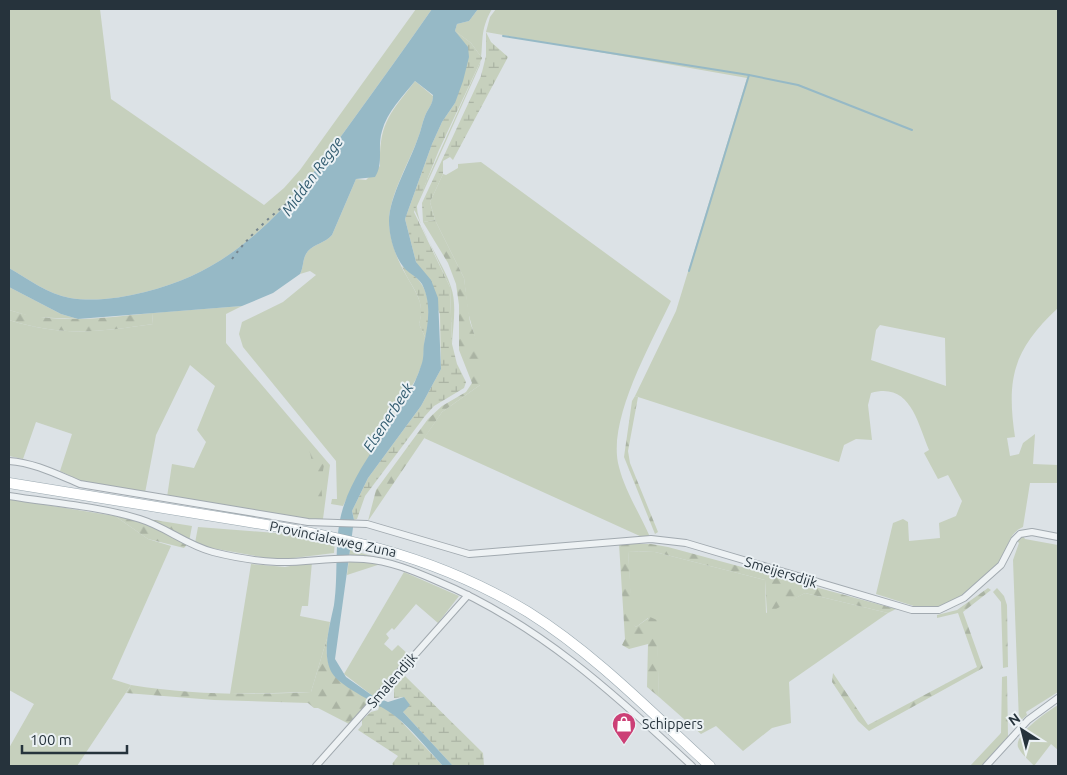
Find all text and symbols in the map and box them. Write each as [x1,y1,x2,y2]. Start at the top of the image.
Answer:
water label: Midden Regge [278,133,346,219]
water label: Elsenerbeek [359,379,417,455]
street label: Provincialeweg Zuna [268,518,398,560]
street label: Smeijersdijk [743,553,819,591]
street label: Smalendijk [364,649,420,711]
north arrow [997,705,1047,755]
text: N [1005,710,1023,729]
shop icon: Schippers [611,711,637,745]
place label: Schippers [642,716,703,732]
scale bar [22,722,128,754]
text: 100 m [30,731,72,748]

